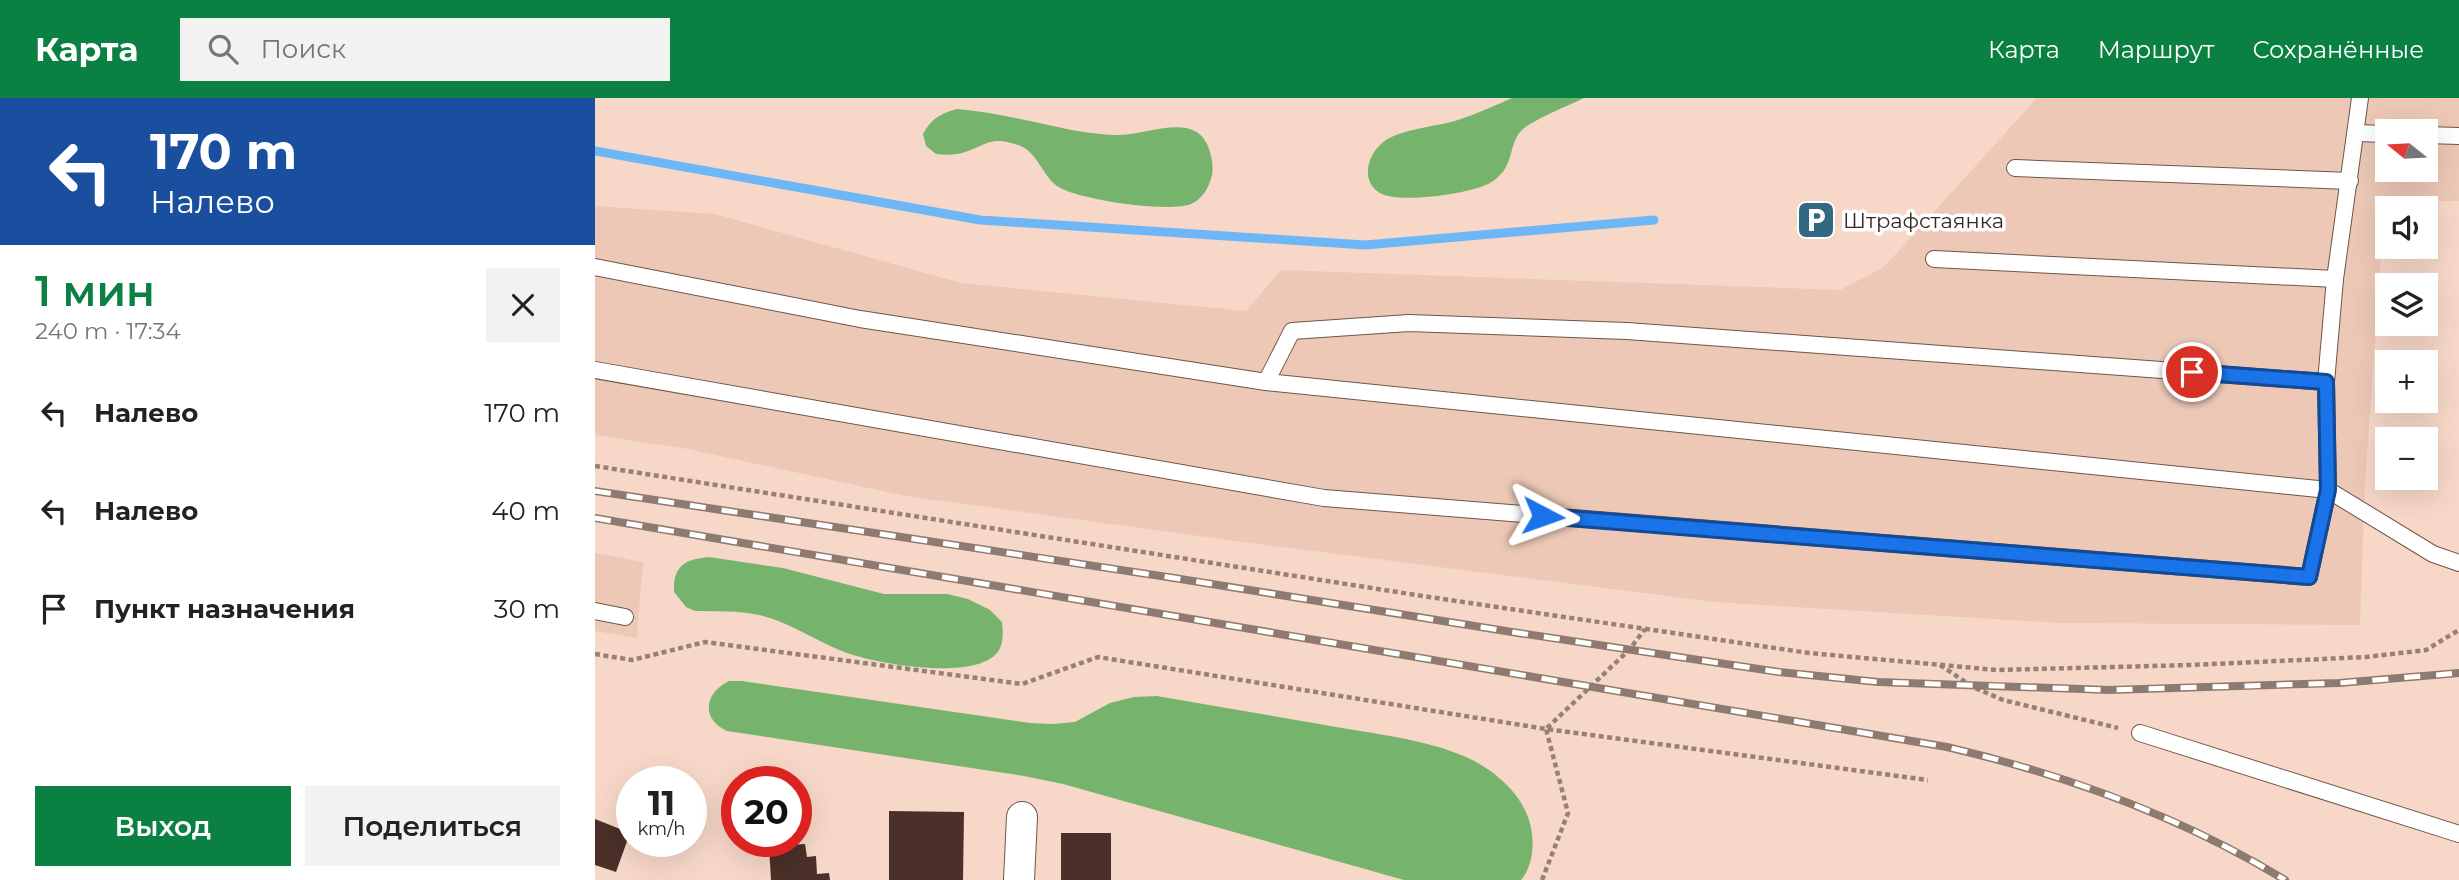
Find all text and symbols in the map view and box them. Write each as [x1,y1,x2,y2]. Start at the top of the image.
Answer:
search box [180,18,670,81]
text: Карта [35,29,138,69]
icon: search [204,30,242,68]
text: Поиск [260,33,346,65]
text: Карта [1988,35,2060,64]
text: Маршрут [2098,35,2214,64]
text: Сохранённые [2252,35,2424,64]
north arrow [2375,119,2438,182]
map controls [2375,119,2438,490]
text: 170 m [150,122,297,181]
icon: left [35,126,126,217]
text: Налево [150,182,275,221]
button: sound [2375,196,2438,259]
parking icon: Штрафстаянка [1795,199,1837,241]
place label: Штрафстаянка [1843,208,2004,233]
text: 1 мин [35,265,155,317]
button: close [486,268,560,342]
button: layers [2375,273,2438,336]
text: 240 m · 17:34 [35,317,181,345]
pin [2162,342,2222,402]
button: + [2375,350,2438,413]
icon: arrive [2173,353,2211,391]
icon: left [35,394,73,432]
text: Налево [94,397,198,429]
text: 170 m [484,397,560,429]
button: − [2375,427,2438,490]
position arrow [1506,479,1580,553]
icon: left [35,492,73,530]
text: Налево [94,495,198,527]
text: 40 m [491,495,560,527]
icon: arrive [35,590,73,628]
text: Пункт назначения [94,593,355,625]
text: 30 m [494,593,560,625]
speed limit sign: 20 [721,766,812,857]
text: 11 [648,781,675,824]
button: Выход [35,786,291,866]
button: Поделиться [305,786,560,866]
text: km/h [637,818,686,840]

